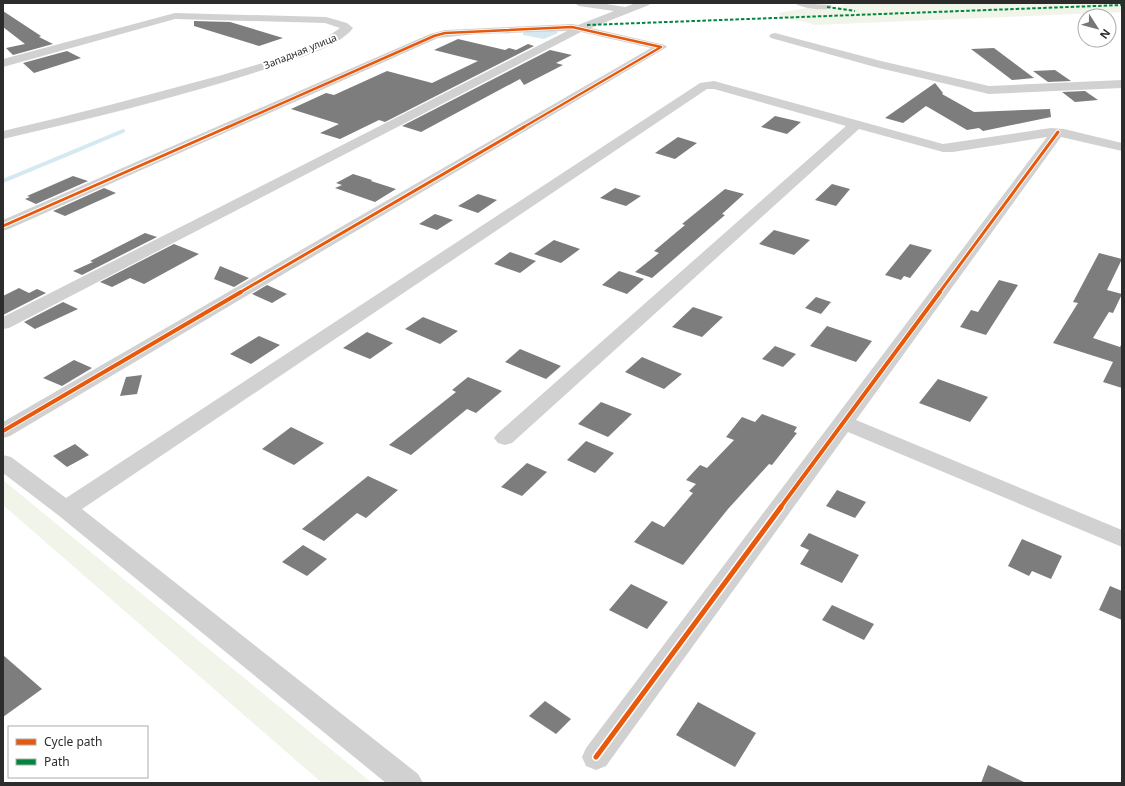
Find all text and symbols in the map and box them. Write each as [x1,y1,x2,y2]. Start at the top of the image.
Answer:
north arrow [1077,8,1117,48]
text: N [1097,26,1114,42]
street label: Западная улица [261,30,339,72]
legend [8,726,148,778]
text: Cycle path [44,733,102,750]
text: Path [44,753,70,770]

